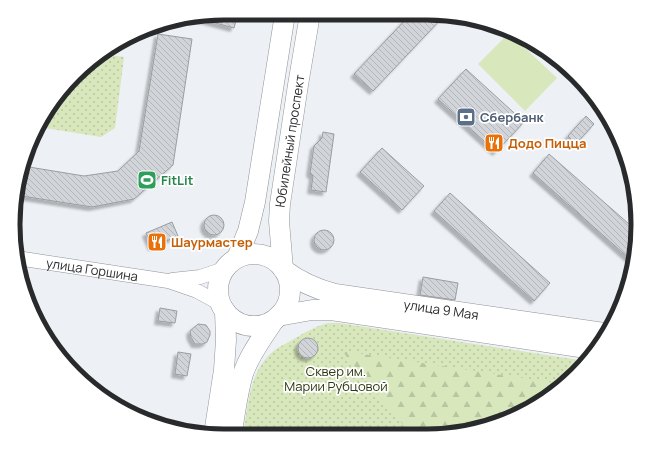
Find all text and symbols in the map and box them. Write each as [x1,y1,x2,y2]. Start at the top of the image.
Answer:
street label: Юбилейный проспект [271,73,309,208]
bank icon: Сбербанк [455,106,477,128]
place label: Сбербанк [480,108,545,126]
restaurant icon: Додо Пицца [483,132,505,154]
place label: Додо Пицца [508,134,586,152]
sports icon: FitLit [136,169,158,191]
place label: FitLit [161,171,194,189]
restaurant icon: Шаурмастер [146,231,168,253]
place label: Шаурмастер [171,233,253,251]
street label: улица Горшина [45,254,139,285]
street label: улица 9 Мая [403,295,480,324]
park label: Сквер им. Марии Рубцовой [284,362,388,395]

